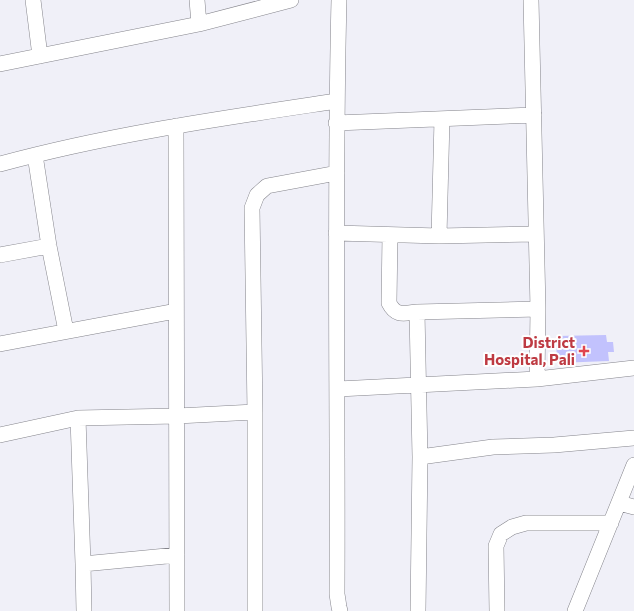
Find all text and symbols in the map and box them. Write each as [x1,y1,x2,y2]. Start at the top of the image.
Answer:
place label: District Hospital, Pali [484,333,575,368]
marker: District Hospital, Pali [578,345,590,357]

